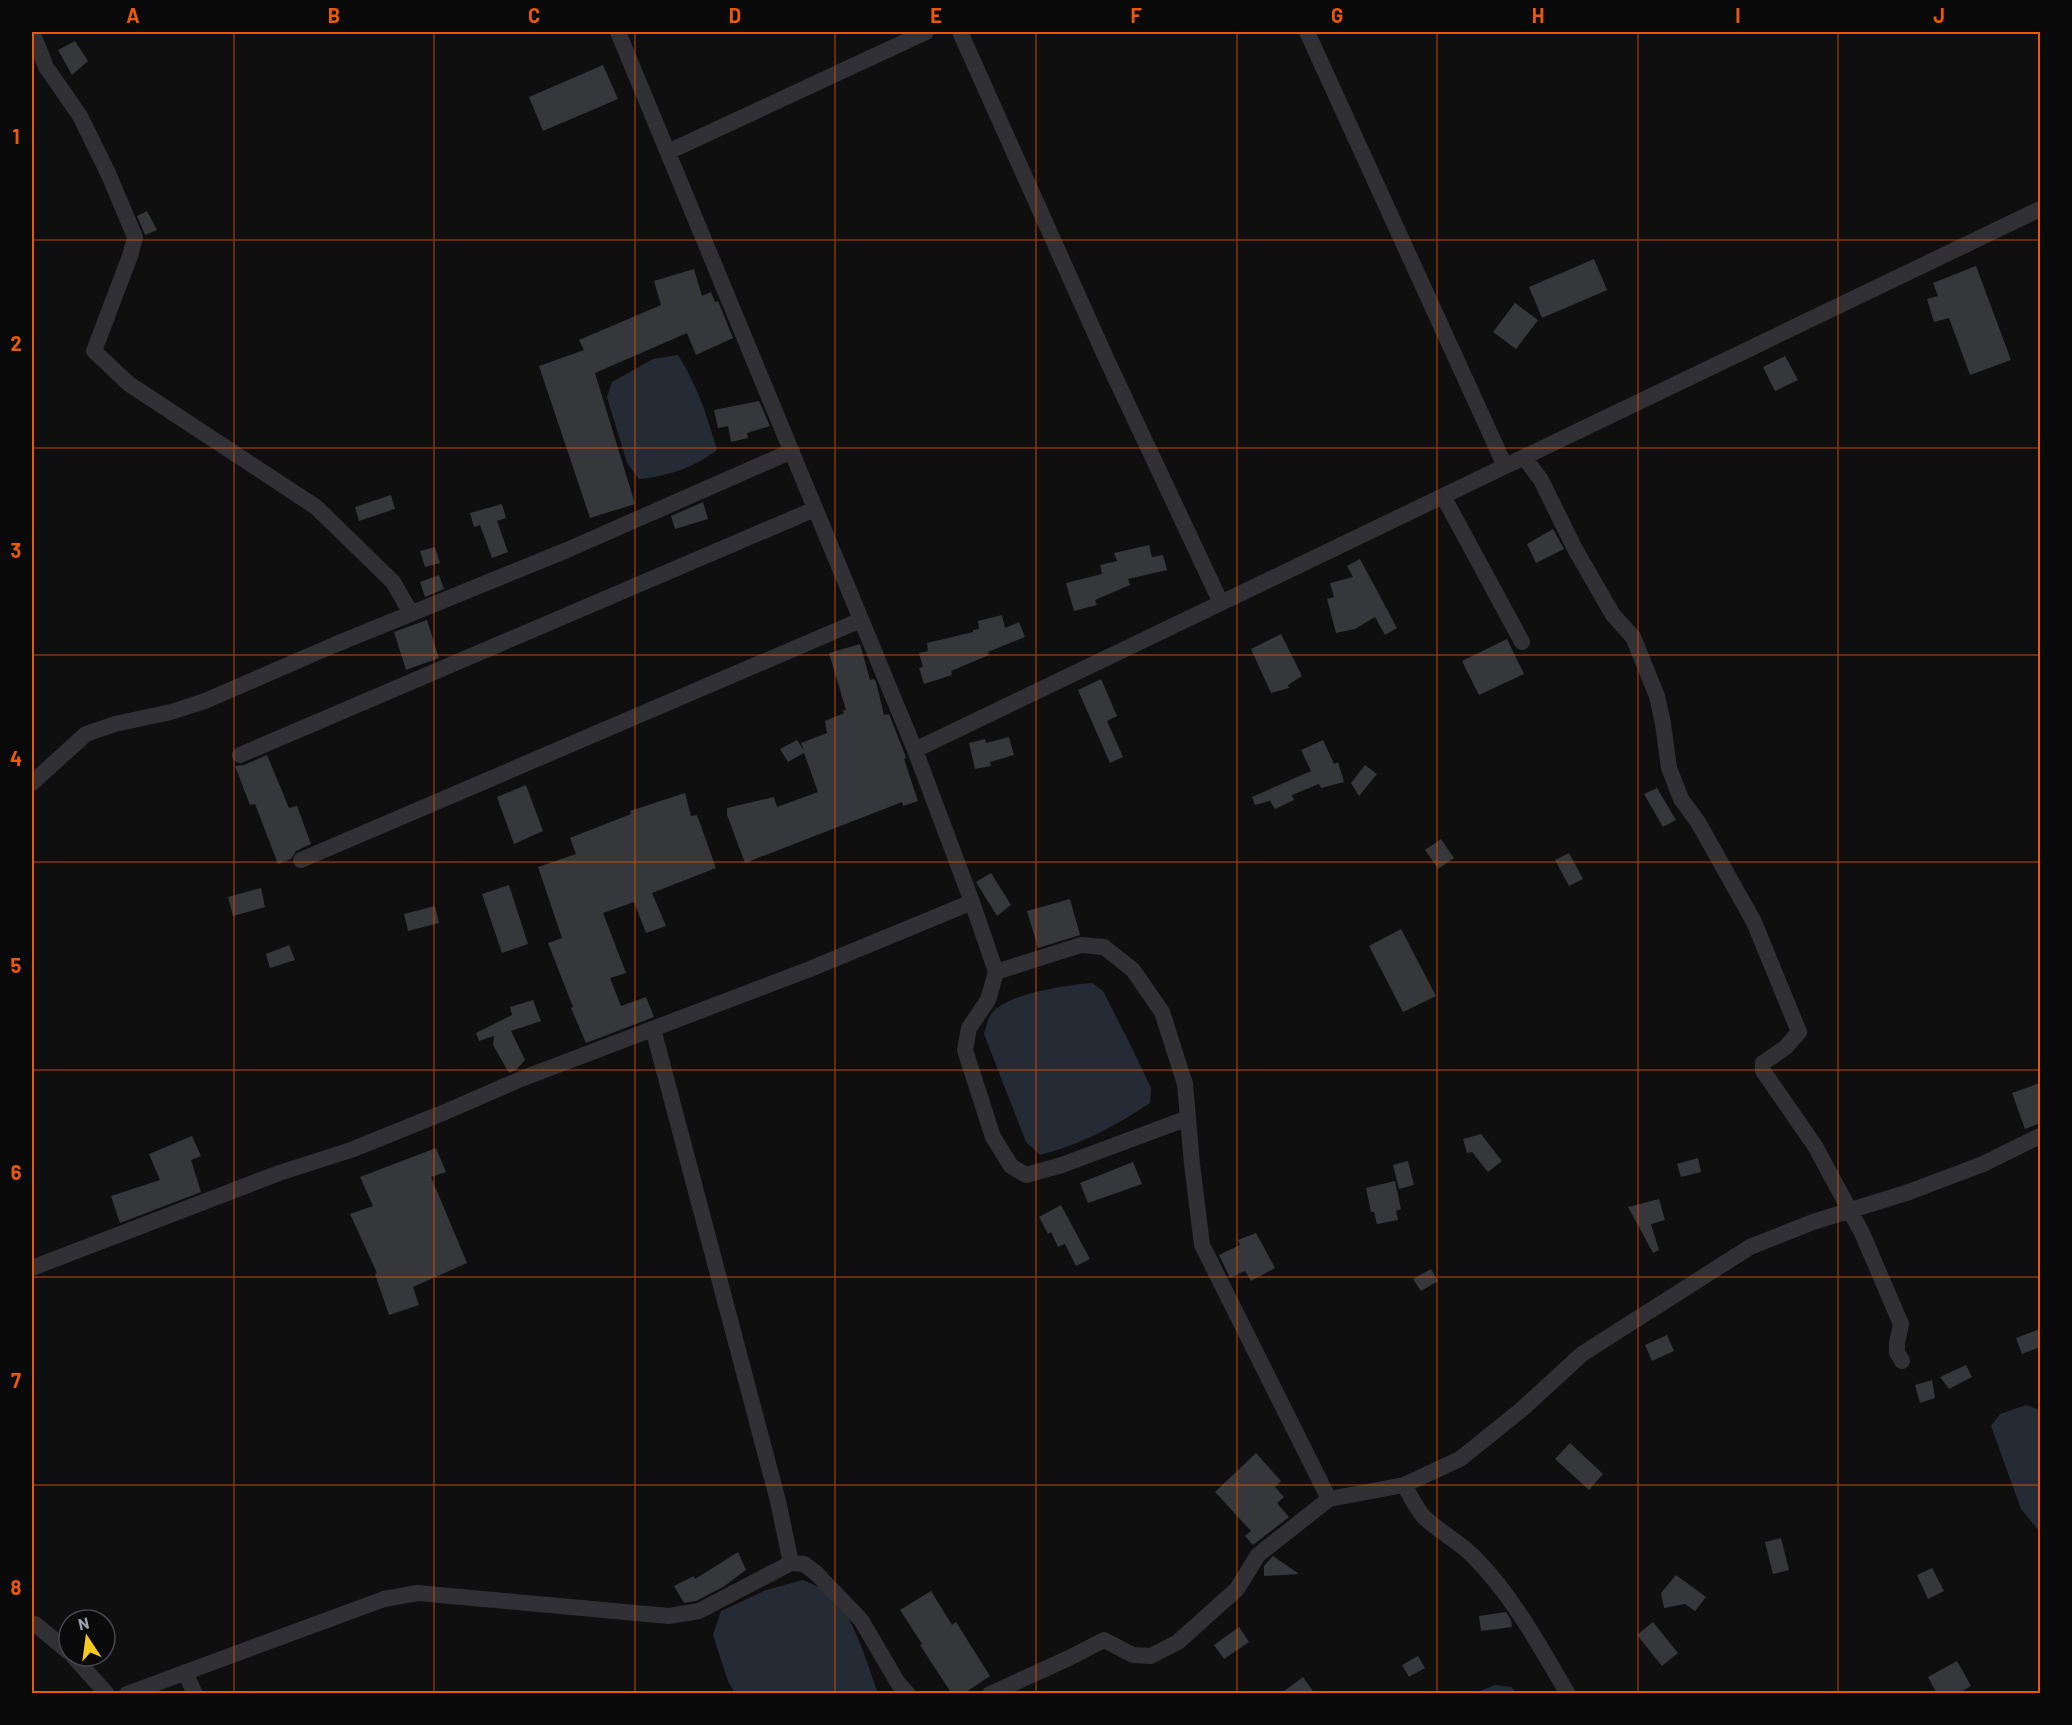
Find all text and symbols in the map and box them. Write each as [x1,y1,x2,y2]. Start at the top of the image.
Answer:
text: A [126,3,140,27]
text: B [328,3,340,27]
text: C [528,3,540,27]
text: D [729,3,741,27]
text: E [930,3,942,27]
text: F [1130,3,1142,27]
text: G [1331,3,1343,27]
text: H [1532,3,1544,27]
text: I [1735,3,1741,27]
text: J [1933,3,1945,27]
text: 1 [12,124,20,148]
text: 2 [10,331,22,355]
text: 3 [11,538,21,562]
text: 4 [10,746,22,770]
text: 5 [11,953,22,977]
text: 6 [11,1160,22,1184]
text: 7 [11,1368,21,1392]
text: 8 [11,1575,22,1599]
north arrow [57,1608,117,1668]
text: N [76,1612,91,1633]

